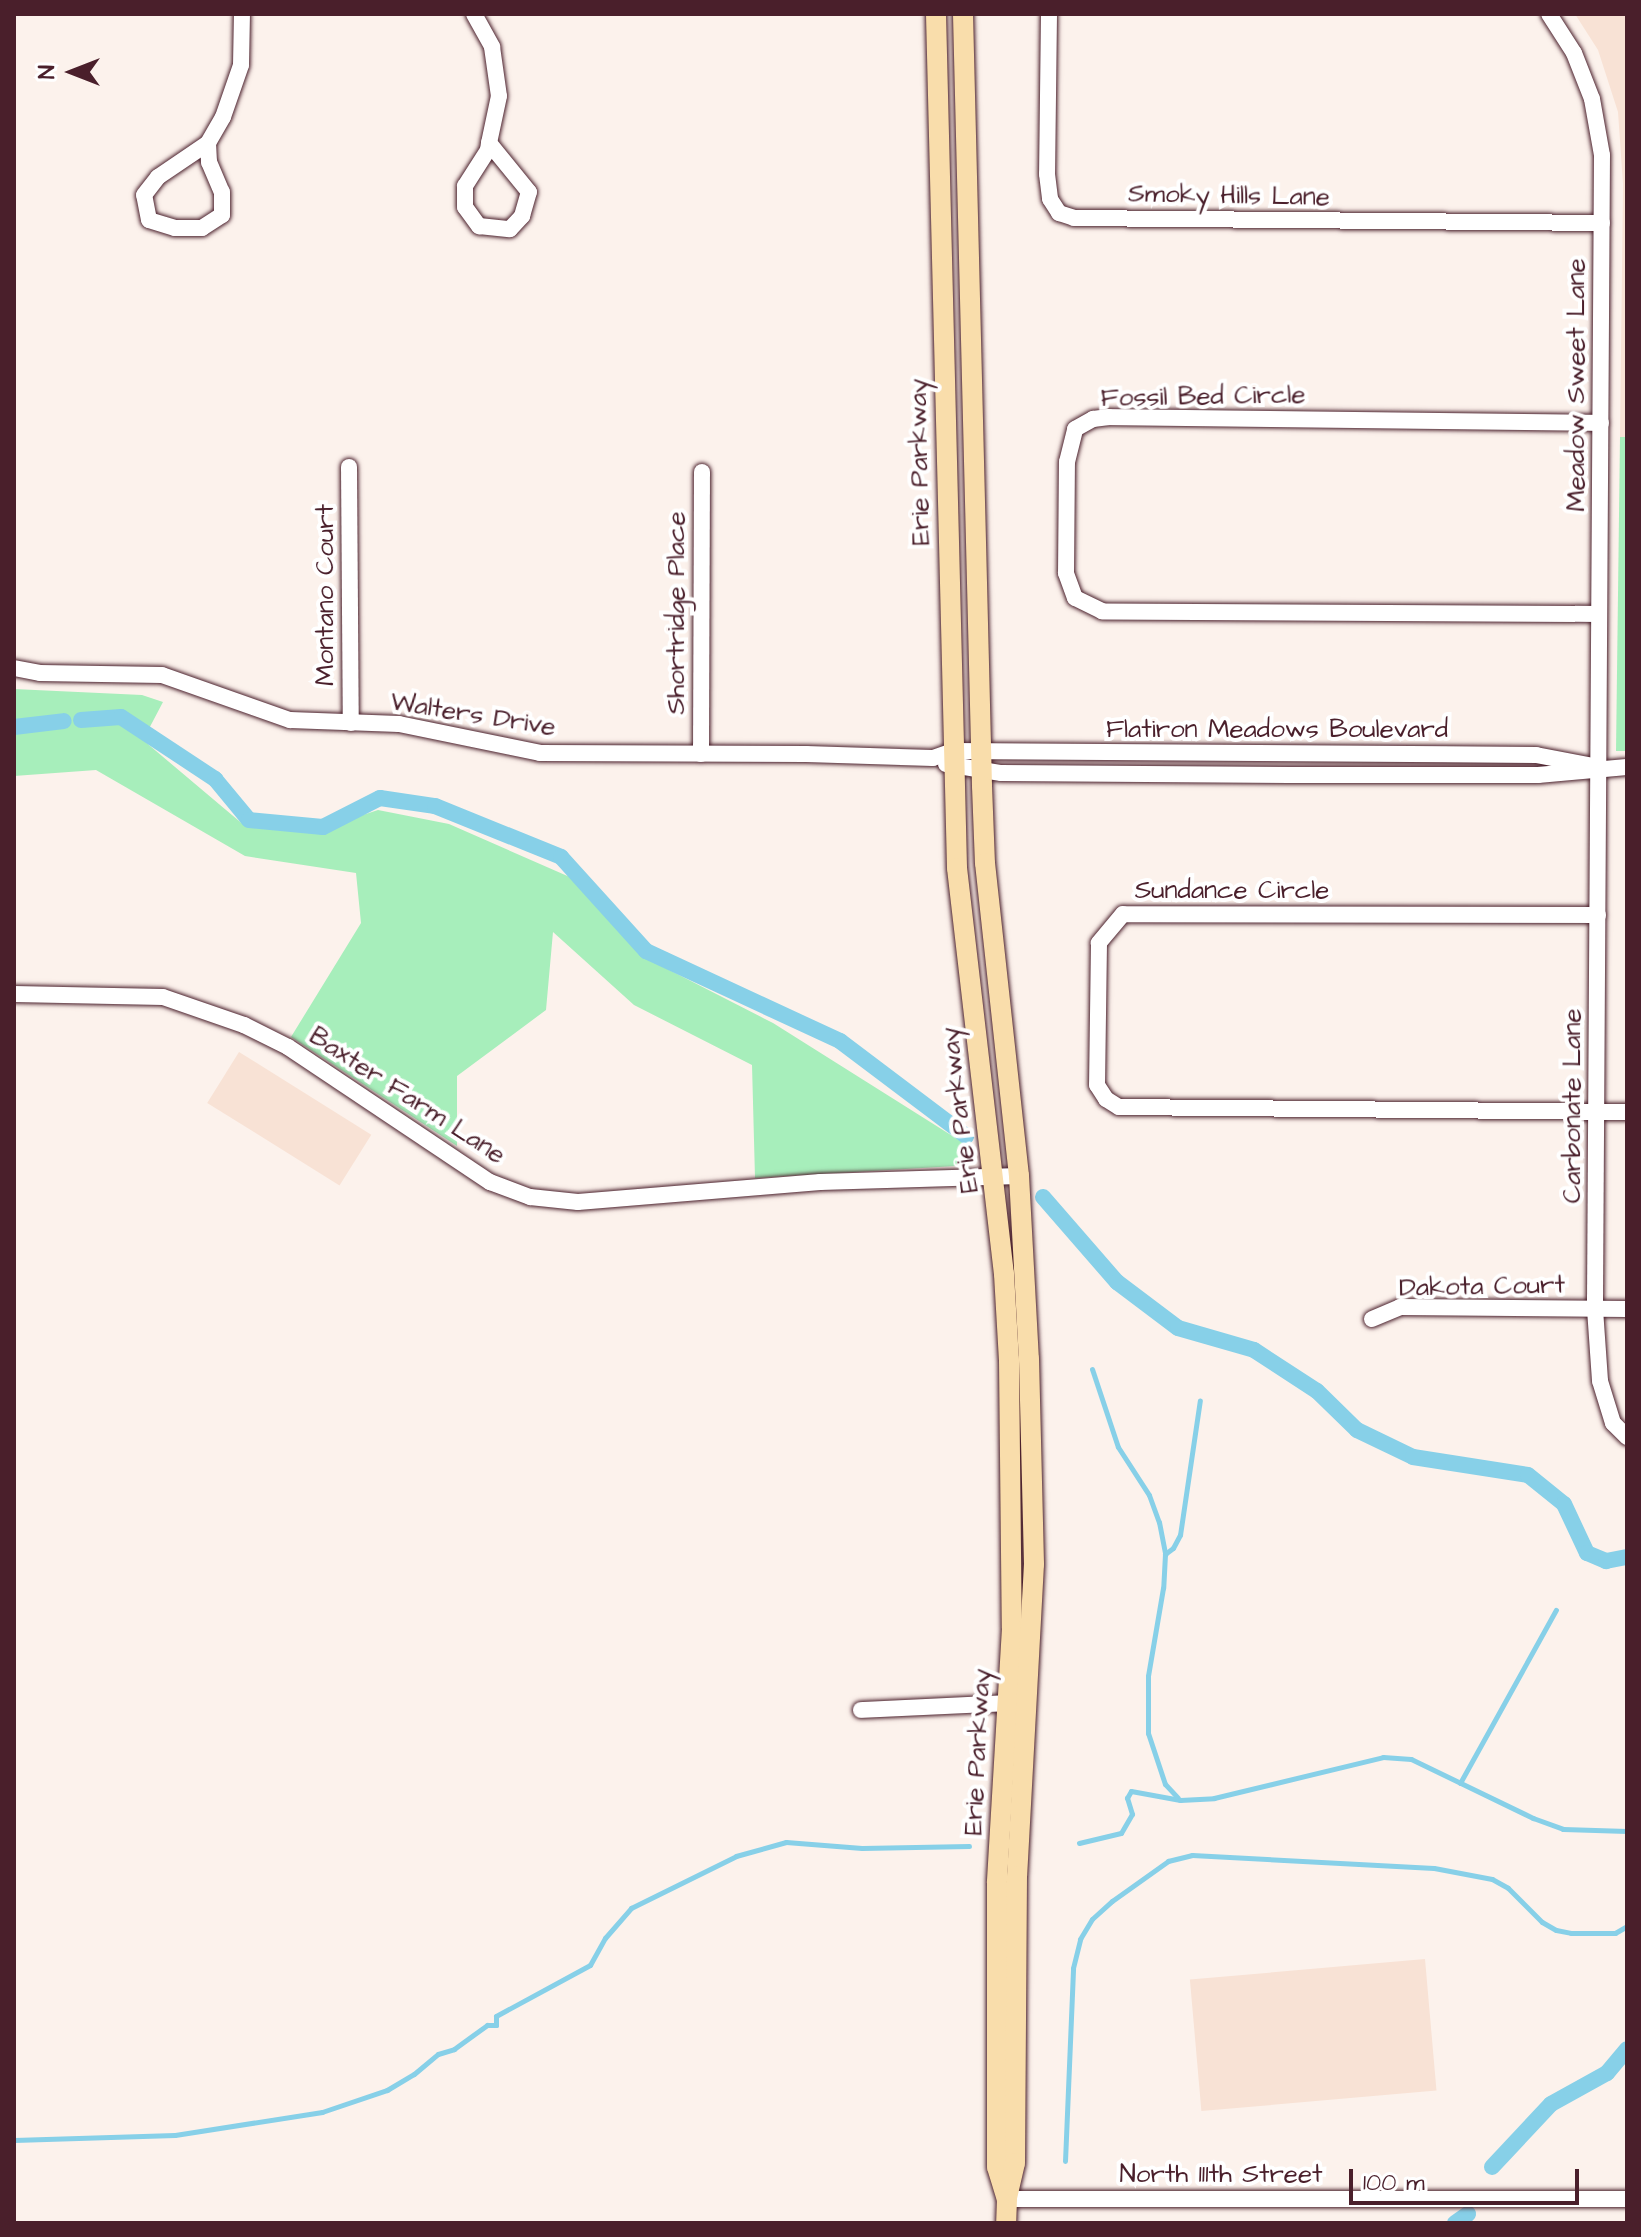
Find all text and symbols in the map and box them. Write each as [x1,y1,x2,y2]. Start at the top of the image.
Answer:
north arrow [32,32,112,112]
text: N [32,65,63,79]
street label: Smoky Hills Lane [1128,179,1330,213]
street label: Meadow Sweet Lane [1561,258,1593,512]
street label: Erie Parkway [903,378,937,546]
street label: Fossil Bed Circle [1100,380,1306,414]
street label: Montano Court [310,504,342,686]
street label: Shortridge Place [661,512,693,714]
street label: Walters Drive [388,687,558,743]
street label: Flatiron Meadows Boulevard [1106,714,1448,746]
street label: Sundance Circle [1135,875,1329,907]
street label: Carbonate Lane [1557,1009,1589,1203]
street label: Baxter Farm Lane [303,1021,511,1171]
street label: Erie Parkway [934,1025,986,1195]
street label: Dakota Court [1399,1270,1565,1304]
street label: Erie Parkway [958,1668,998,1836]
scale bar [1353,2153,1583,2203]
street label: North 111th Street [1119,2159,1323,2191]
text: 100 m [1363,2166,1425,2200]

